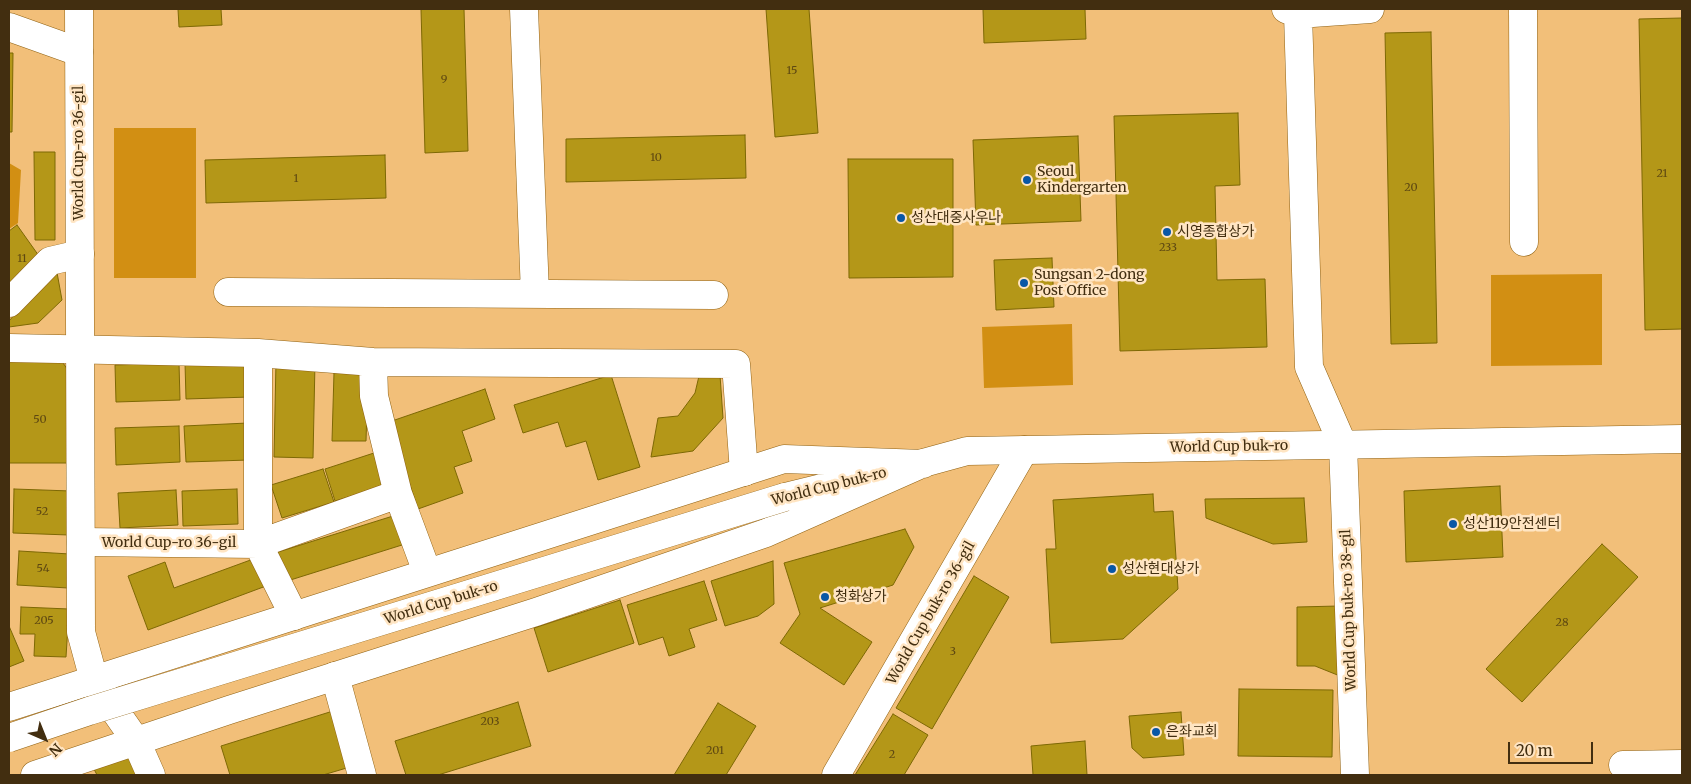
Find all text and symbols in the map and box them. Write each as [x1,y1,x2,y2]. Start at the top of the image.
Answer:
house number: 15 [786,64,798,78]
house number: 9 [441,73,447,87]
street label: World Cup-ro 36-gil [71,86,87,220]
house number: 10 [650,151,662,165]
place label: Seoul Kindergarten [1037,164,1127,196]
house number: 21 [1656,167,1668,181]
house number: 1 [294,172,298,186]
marker: Seoul Kindergarten [1021,174,1033,186]
house number: 20 [1404,181,1418,195]
place label: 성산대중사우나 [911,210,1001,226]
marker: 성산대중사우나 [895,212,907,224]
place label: 시영종합상가 [1177,224,1254,240]
marker: 시영종합상가 [1161,226,1173,238]
house number: 233 [1159,241,1177,255]
house number: 11 [17,252,27,266]
place label: Sungsan 2-dong Post Office [1034,267,1145,300]
marker: Sungsan 2-dong Post Office [1018,277,1030,289]
house number: 50 [33,413,47,427]
street label: World Cup buk-ro [1170,438,1288,456]
street label: World Cup buk-ro [770,465,888,509]
house number: 52 [36,505,48,519]
place label: 성산119안전센터 [1463,516,1560,532]
marker: 성산119안전센터 [1447,518,1459,530]
street label: World Cup buk-ro 38-gil [1338,529,1360,691]
street label: World Cup-ro 36-gil [102,535,236,551]
street label: World Cup buk-ro 36-gil [883,539,979,687]
place label: 성산현대상가 [1122,561,1199,577]
house number: 54 [37,562,49,576]
marker: 성산현대상가 [1106,563,1118,575]
street label: World Cup buk-ro [382,578,500,628]
place label: 청화상가 [835,589,887,605]
marker: 청화상가 [819,591,831,603]
house number: 205 [34,614,54,628]
house number: 28 [1556,616,1568,630]
house number: 3 [950,645,956,659]
north arrow [20,714,70,764]
house number: 203 [480,715,500,729]
place label: 은좌교회 [1166,724,1218,740]
marker: 은좌교회 [1150,726,1162,738]
scale bar [1511,732,1596,764]
text: N [45,739,66,760]
text: 20 m [1516,741,1553,760]
house number: 201 [706,744,724,758]
house number: 2 [889,748,895,762]

